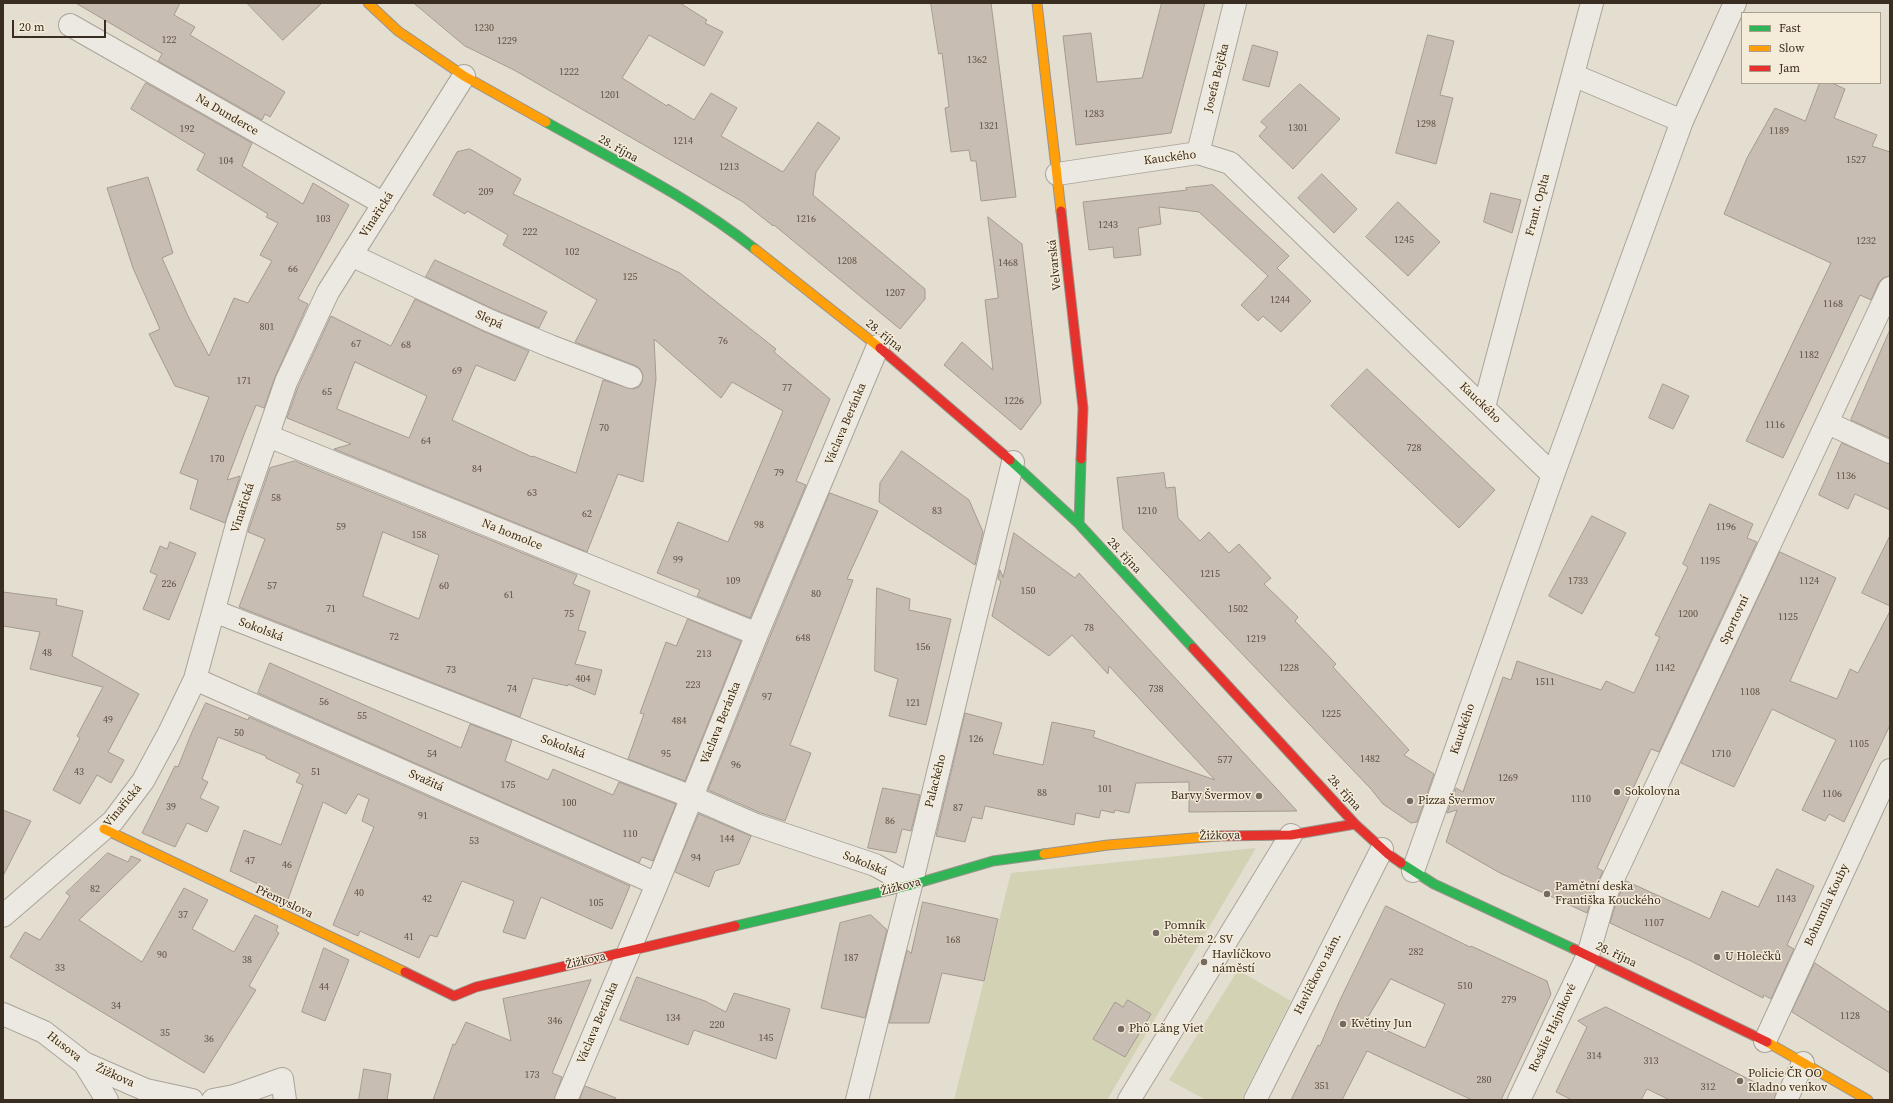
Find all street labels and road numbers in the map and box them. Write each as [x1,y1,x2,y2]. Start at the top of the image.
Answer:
street label: Josefa Bejčka [1201,42,1233,114]
street label: Na Dunderce [193,91,261,139]
street label: 28. října [595,132,641,166]
street label: Kauckého [1143,148,1197,168]
street label: Frant. Oplta [1523,172,1553,238]
street label: Vinařická [357,189,397,241]
street label: Velvarská [1045,239,1065,291]
street label: Slepá [473,308,505,332]
street label: 28. října [862,317,906,355]
street label: Kauckého [1456,380,1504,426]
street label: Václava Beránka [822,381,870,467]
street label: Vinařická [228,481,258,535]
street label: Na homolce [480,516,544,554]
street label: 28. října [1104,535,1144,577]
street label: Sportovní [1717,593,1753,647]
street label: Sokolská [237,615,285,645]
street label: Václava Beránka [698,680,744,766]
street label: Kauckého [1448,702,1478,756]
street label: Sokolská [539,732,587,762]
street label: Palackého [922,753,950,809]
street label: Svažitá [406,767,446,795]
street label: 28. října [1324,772,1364,814]
street label: Vinařická [101,782,145,830]
street label: Žižkova [1200,828,1240,844]
street label: Sokolská [841,849,889,879]
street label: Bohumila Kouby [1802,862,1852,948]
street label: Žižkova [880,875,922,899]
street label: Přemyslova [253,882,315,922]
street label: Havlíčkovo nám. [1291,931,1345,1017]
street label: 28. října [1593,939,1639,971]
street label: Žižkova [565,949,607,973]
street label: Václava Beránka [574,980,622,1066]
street label: Rosálie Hajníkové [1526,981,1580,1075]
street label: Husova [44,1029,84,1065]
street label: Žižkova [94,1061,136,1091]

